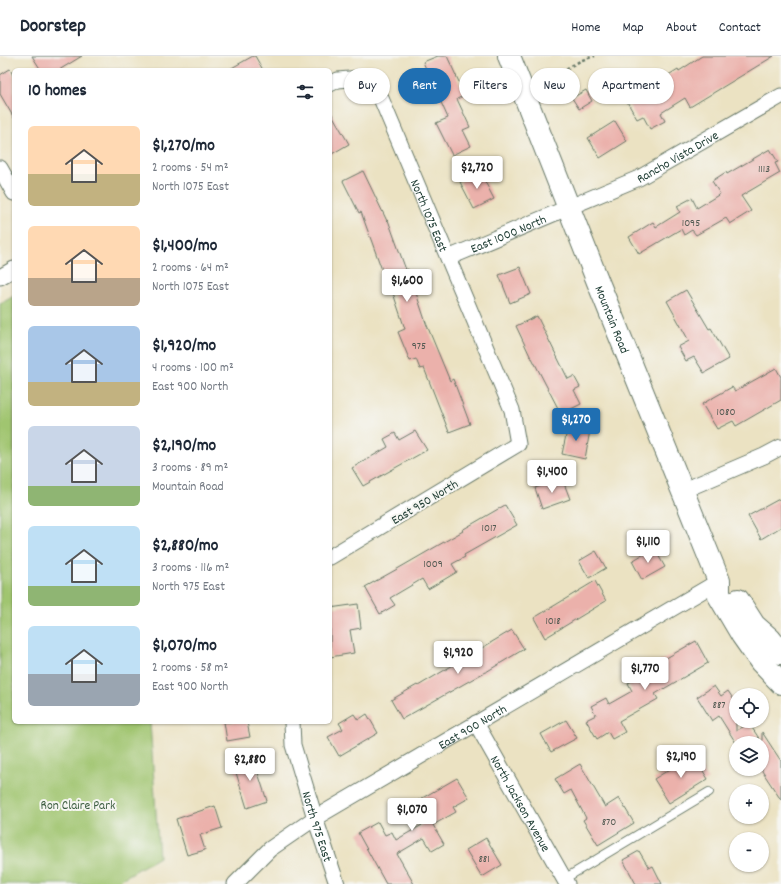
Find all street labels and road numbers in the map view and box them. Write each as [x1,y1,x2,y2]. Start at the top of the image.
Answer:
street label: Rancho Vista Drive [634,127,723,189]
street label: North 1075 East [404,177,452,256]
street label: East 1000 North [468,211,550,259]
street label: Mountain Road [588,283,633,357]
street label: East 950 North [388,476,462,531]
street label: East 900 North [435,701,511,756]
street label: North Jackson Avenue [484,753,554,856]
street label: North 975 East [295,789,336,865]

